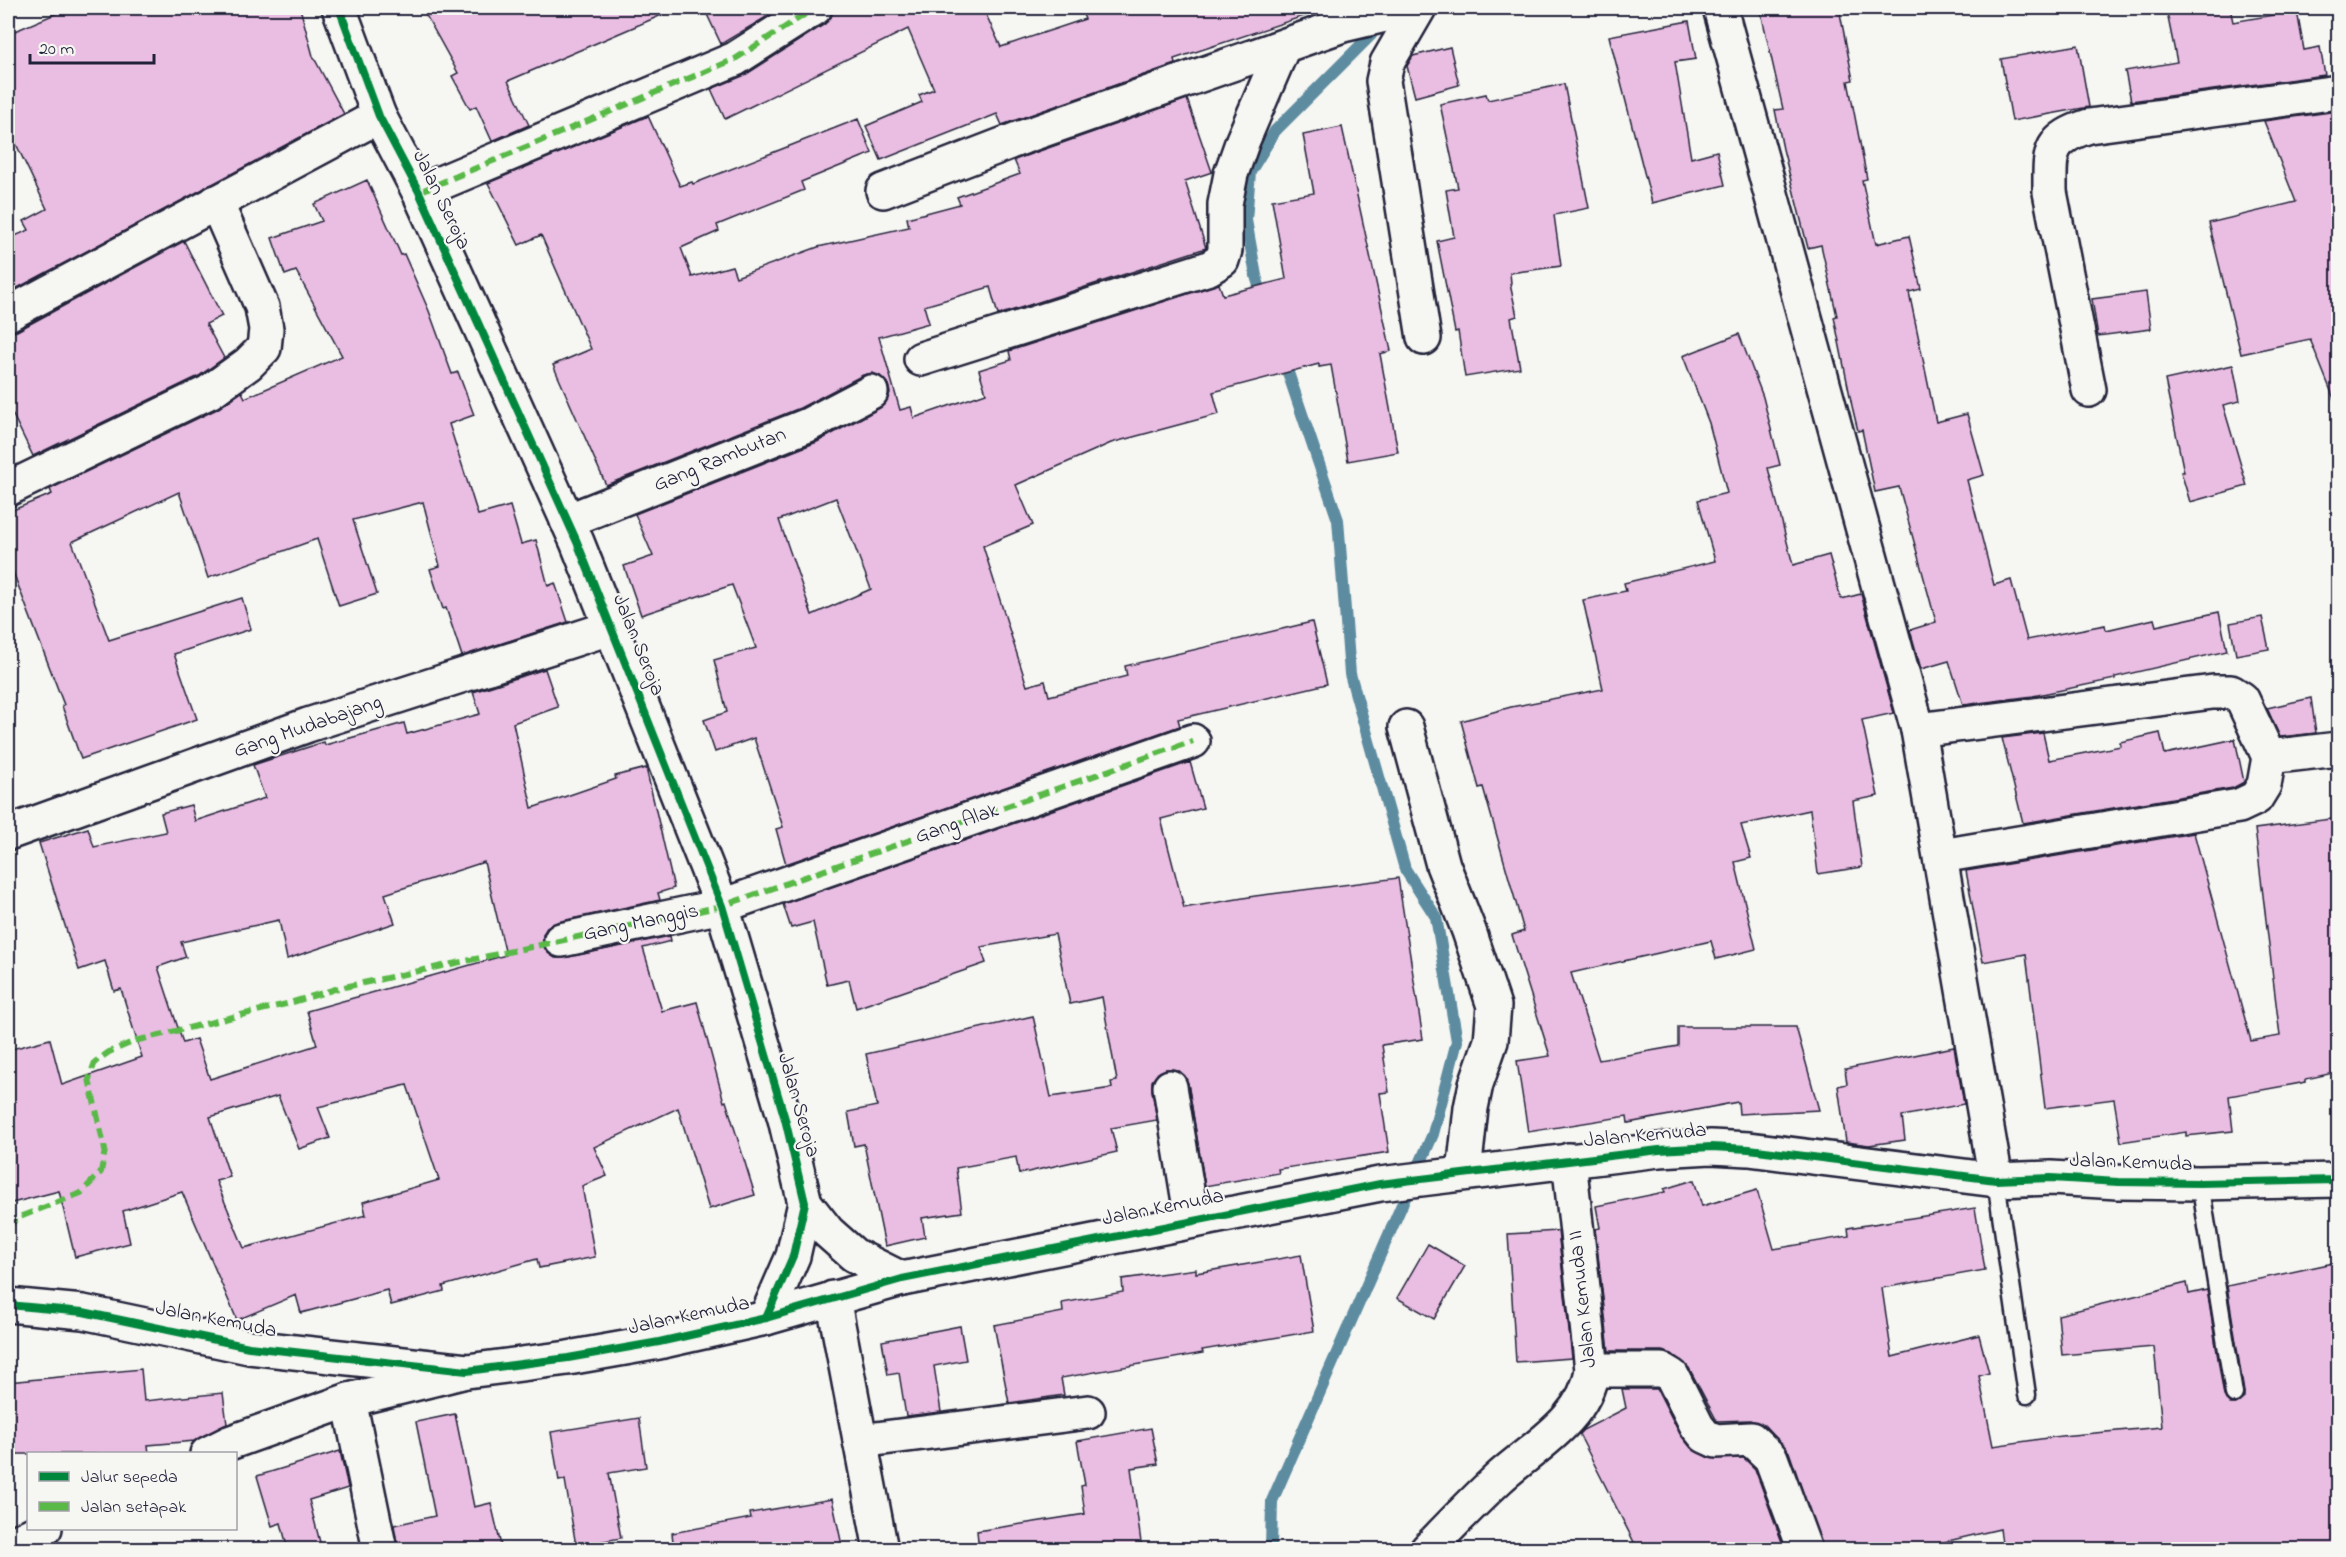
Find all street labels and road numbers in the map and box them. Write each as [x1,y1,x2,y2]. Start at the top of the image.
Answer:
street label: Jalan Seroja [404,145,478,255]
street label: Gang Rambutan [649,420,792,502]
street label: Jalan Seroja [604,590,672,700]
street label: Gang Mudabajang [230,688,387,768]
street label: Gang Alak [911,795,1004,854]
street label: Gang Manggis [580,896,702,952]
street label: Jalan Seroja [769,1049,827,1161]
street label: Jalan Kemuda [1582,1116,1708,1156]
street label: Jalan Kemuda [2069,1146,2193,1180]
street label: Jalan Kemuda [1100,1182,1226,1234]
street label: Jalan Kemuda II [1561,1229,1605,1369]
street label: Jalan Kemuda [626,1289,752,1343]
street label: Jalan Kemuda [153,1294,279,1346]

